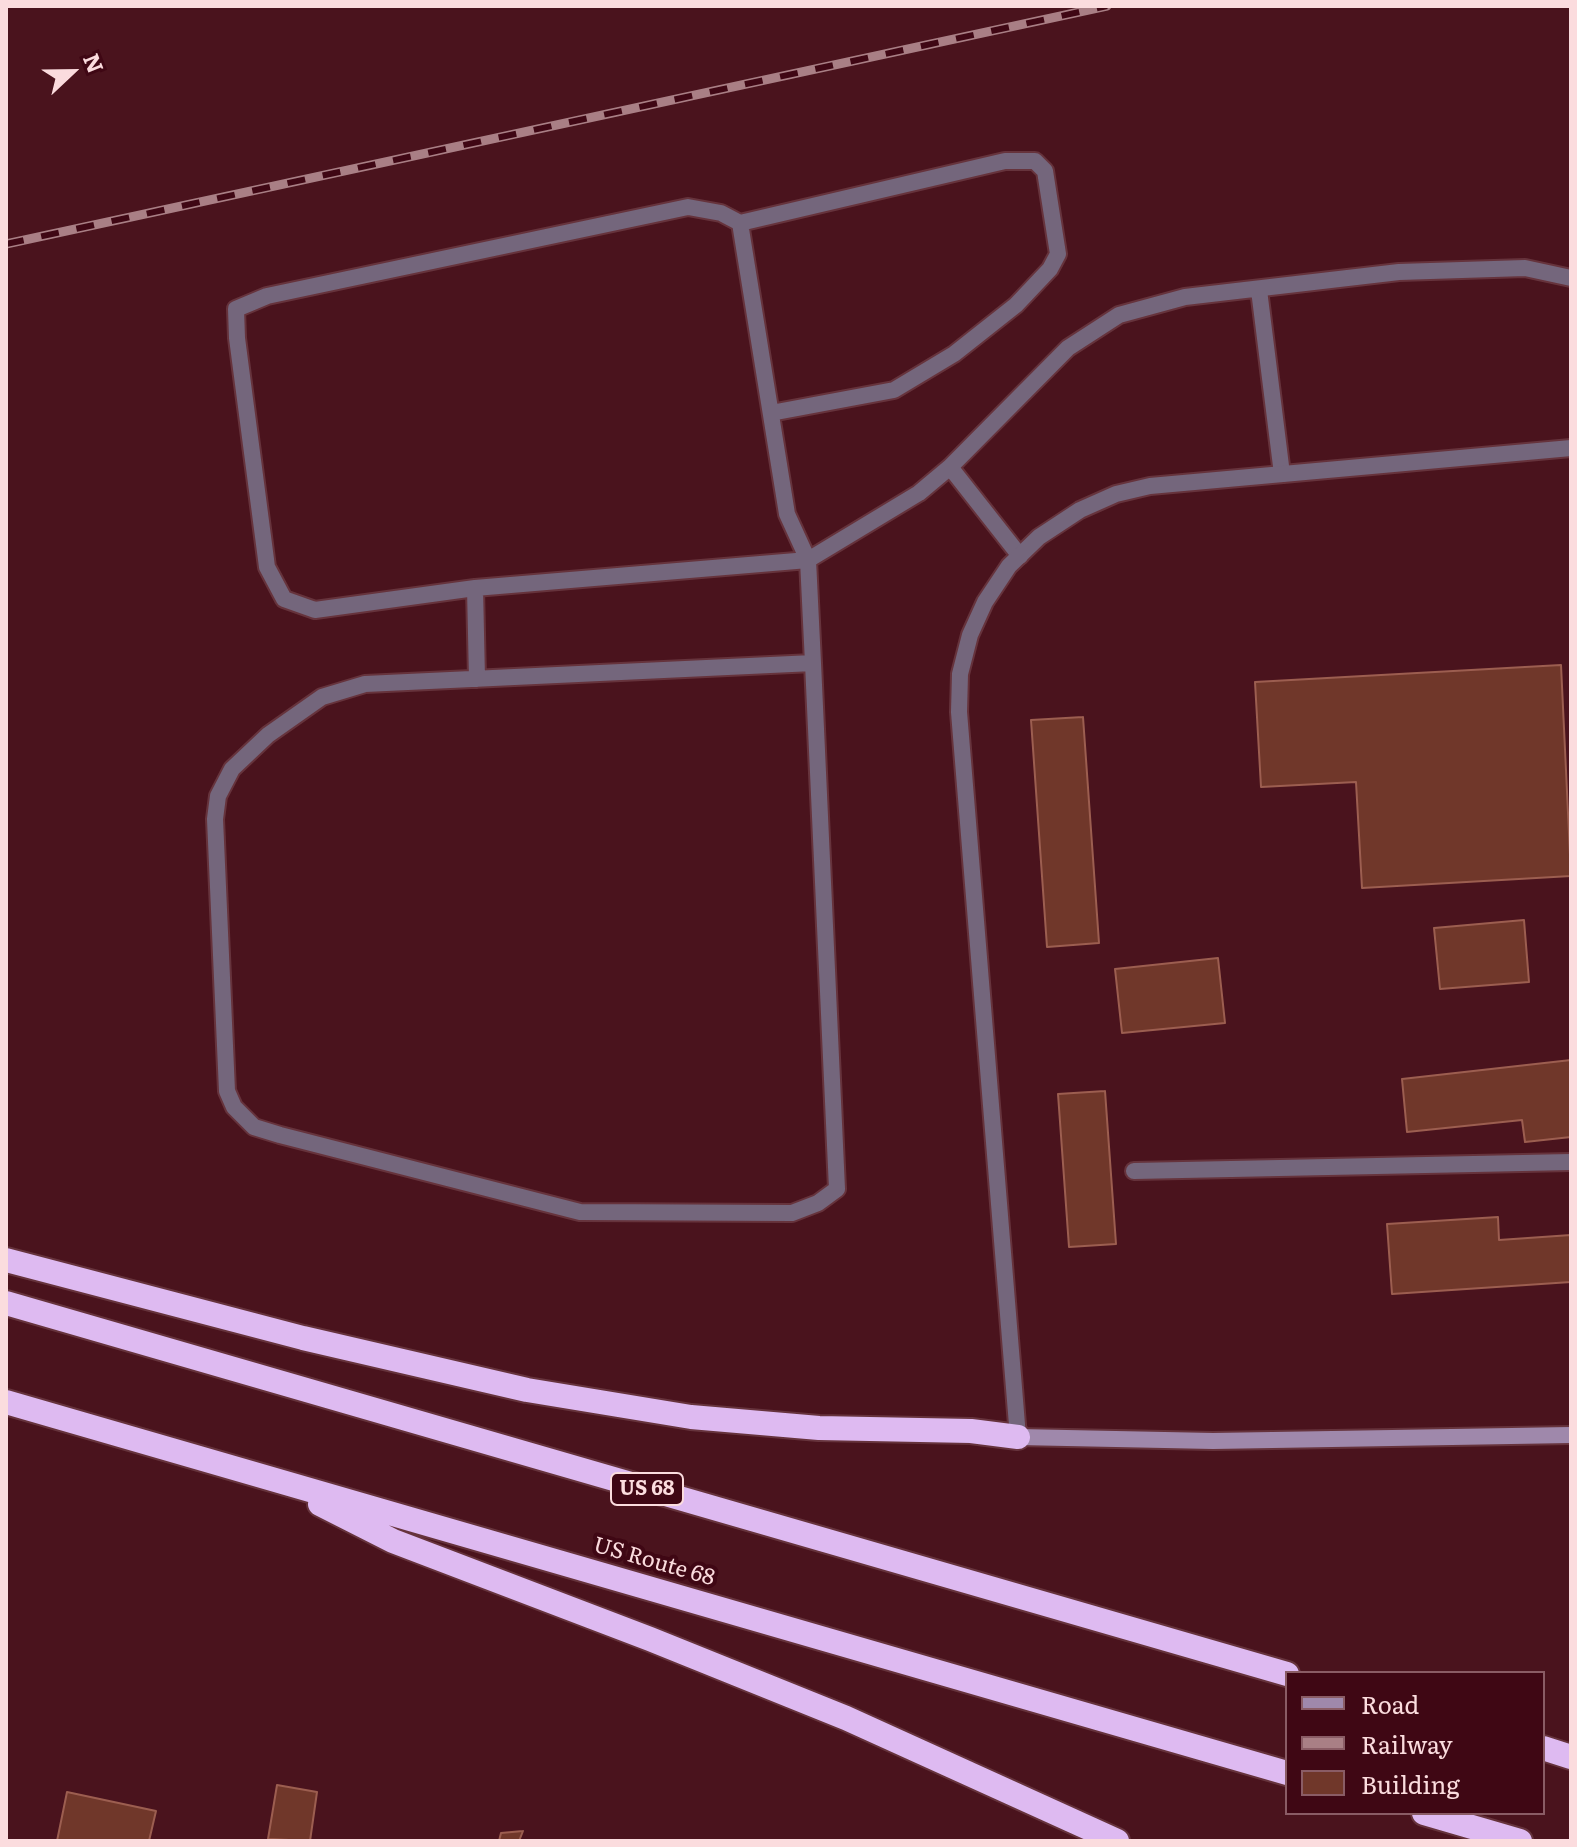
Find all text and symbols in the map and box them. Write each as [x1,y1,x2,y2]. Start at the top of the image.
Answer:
north arrow [32,32,112,112]
text: N [76,48,113,78]
road number: US 68 [611,1473,683,1505]
street label: US Route 68 [590,1532,718,1592]
legend [1285,1671,1545,1815]
text: Road [1361,1686,1419,1721]
text: Railway [1361,1726,1453,1761]
text: Building [1361,1766,1460,1801]

